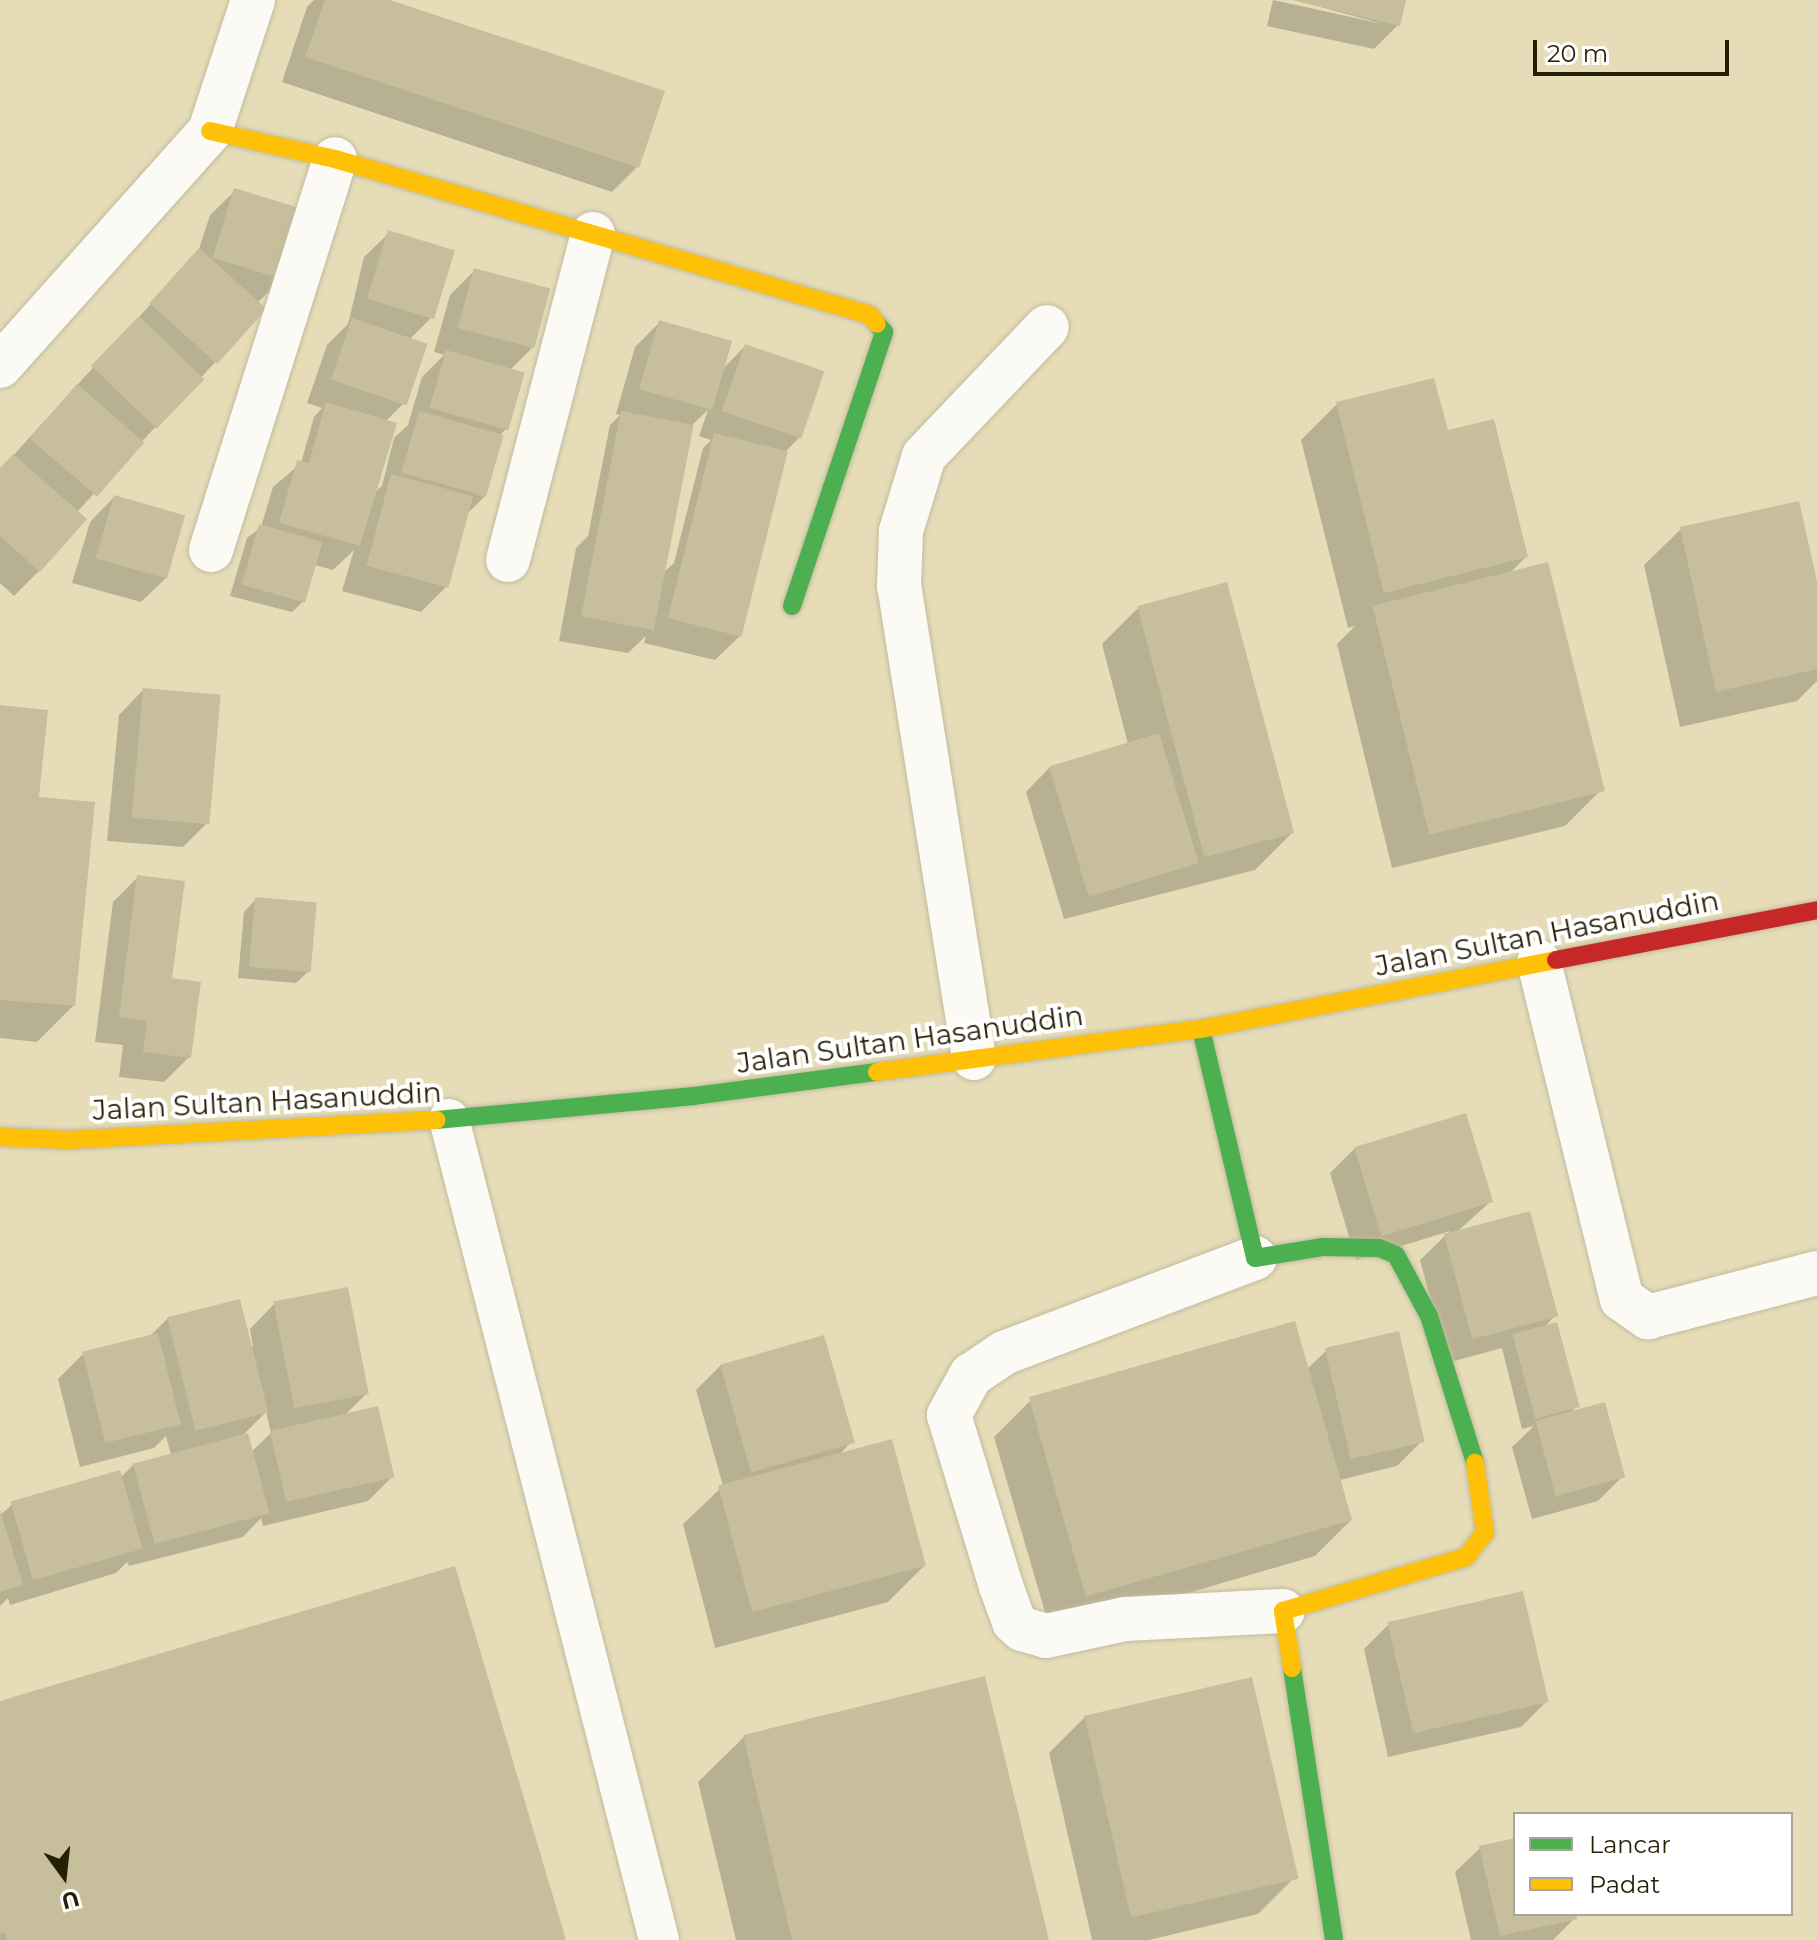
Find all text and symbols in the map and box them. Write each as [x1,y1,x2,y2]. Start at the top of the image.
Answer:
scale bar [1537,24,1733,74]
text: 20 m [1547,39,1608,68]
street label: Jalan Sultan Hasanuddin [1372,883,1722,983]
street label: Jalan Sultan Hasanuddin [735,998,1085,1080]
street label: Jalan Sultan Hasanuddin [92,1075,442,1127]
legend [1513,1812,1793,1916]
text: Lancar [1589,1830,1671,1859]
north arrow [24,1836,104,1916]
text: Padat [1589,1870,1660,1899]
text: U [58,1884,82,1915]

